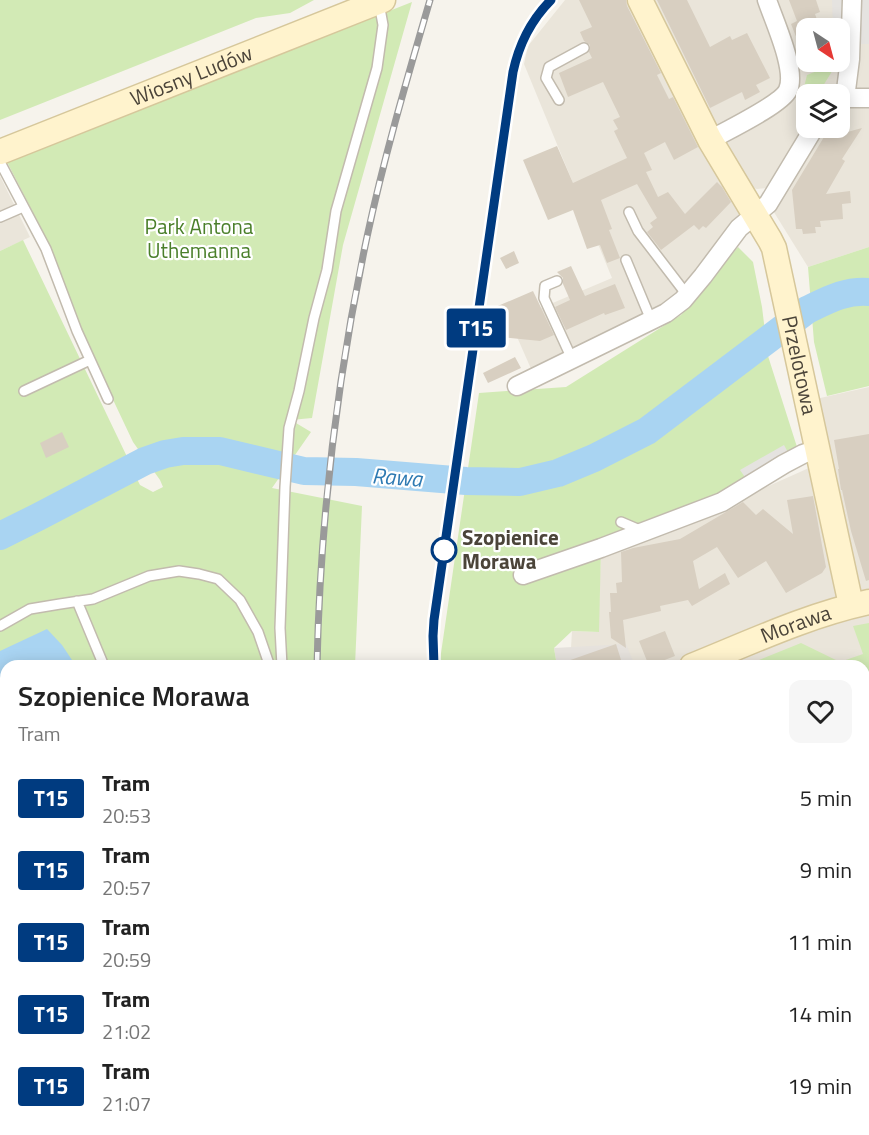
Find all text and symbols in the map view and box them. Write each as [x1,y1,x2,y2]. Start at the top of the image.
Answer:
north arrow [796,18,850,72]
map controls [796,18,850,138]
street label: Wiosny Ludów [125,36,257,114]
button: layers [796,84,850,138]
park label: Park Antona Uthemanna [145,210,254,266]
line badge: T15 [442,308,510,348]
text: T15 [459,312,493,344]
street label: Przelotowa [774,313,827,418]
water label: Rawa [371,458,425,496]
place label: Szopienice Morawa [462,521,559,577]
marker: Szopienice Morawa [431,537,457,563]
street label: Morawa [755,596,835,651]
text: Szopienice Morawa [18,674,250,717]
button: heart [789,680,852,743]
text: Tram [18,718,60,749]
text: Tram [102,766,150,800]
text: 5 min [800,781,852,815]
text: T15 [34,782,68,814]
text: 20:53 [102,800,151,831]
text: Tram [102,838,150,872]
text: 9 min [800,853,852,887]
text: T15 [34,854,68,886]
text: 20:57 [102,872,151,903]
text: Tram [102,910,150,944]
text: 11 min [787,925,852,959]
text: T15 [34,926,68,958]
text: 20:59 [102,944,151,975]
text: Tram [102,982,150,1016]
text: 14 min [787,997,852,1031]
text: T15 [34,998,68,1030]
text: 21:02 [102,1016,151,1047]
text: Tram [102,1054,150,1088]
text: 19 min [787,1069,852,1103]
text: T15 [34,1070,68,1102]
text: 21:07 [102,1088,151,1119]

